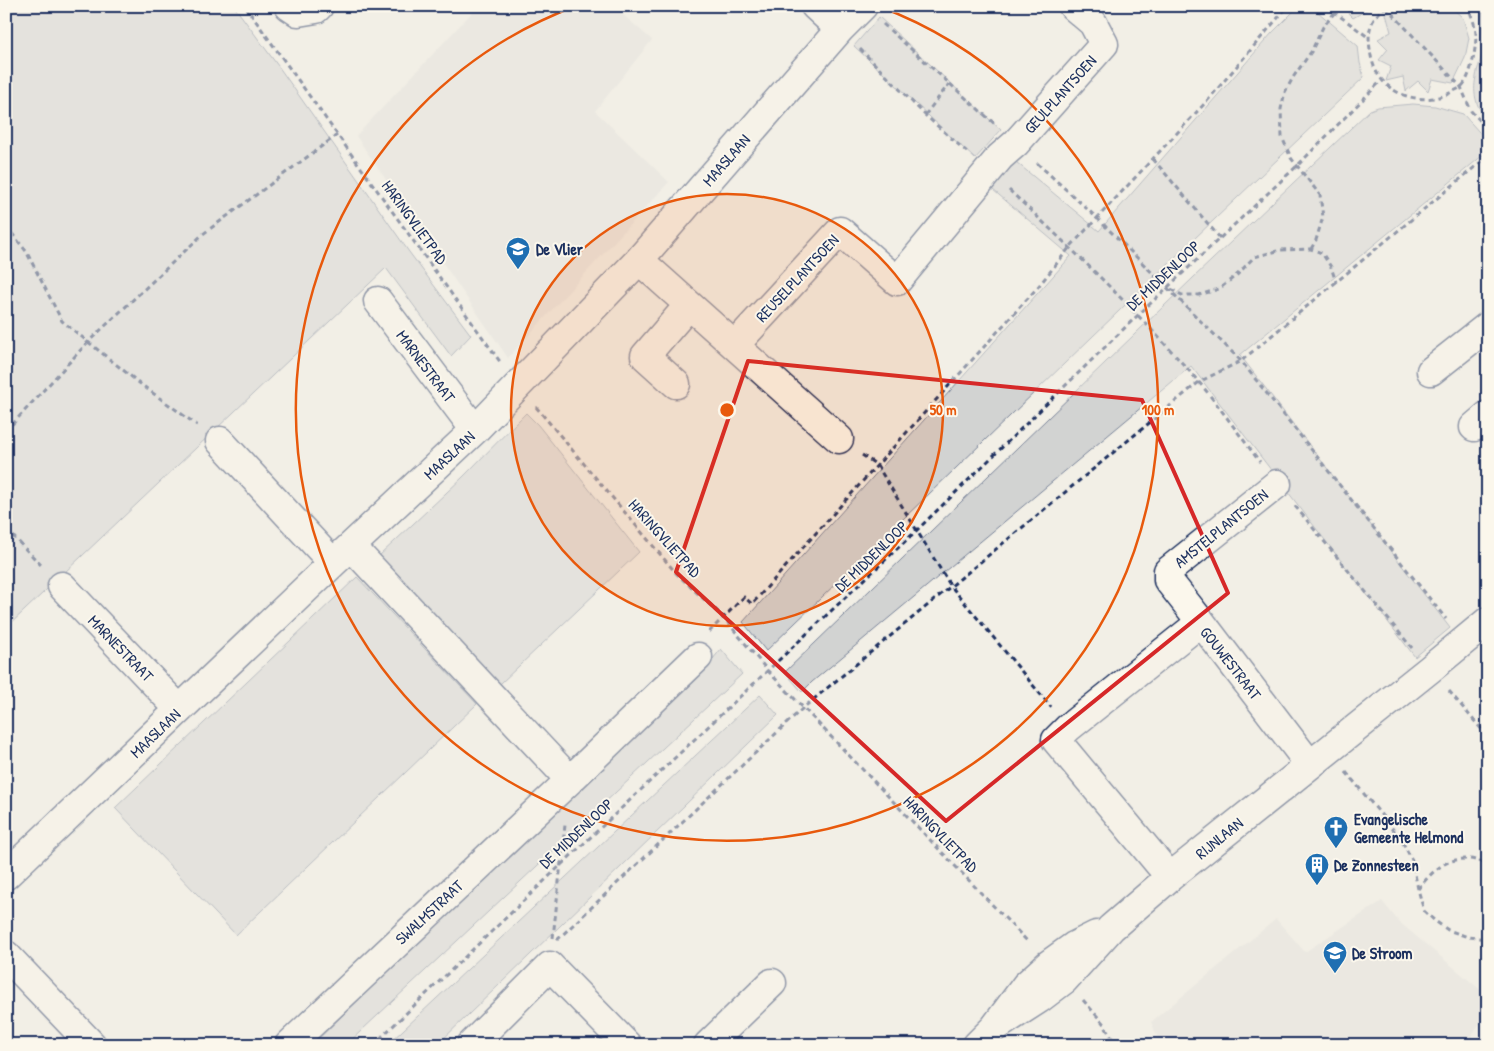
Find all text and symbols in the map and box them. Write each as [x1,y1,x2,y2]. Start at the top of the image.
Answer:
street label: GEULPLANTSOEN [1019,50,1101,138]
street label: MAASLAAN [697,129,755,191]
street label: HARINGVLIETPAD [377,176,453,269]
street label: REUSELPLANTSOEN [750,229,844,327]
street label: DE MIDDENLOOP [1121,235,1205,315]
school or university icon: De Vlier [505,236,531,270]
place label: De Vlier [536,238,584,260]
street label: MARNESTRAAT [392,325,461,407]
text: 50 m [930,399,956,420]
text: 100 m [1142,399,1174,420]
centre of rings [718,401,736,419]
street label: MAASLAAN [419,426,479,484]
street label: AMSTELPLANTSOEN [1170,483,1272,573]
street label: HARINGVLIETPAD [624,494,707,582]
street label: DE MIDDENLOOP [830,515,912,597]
street label: MARNESTRAAT [83,610,159,687]
street label: GOUWESTRAAT [1195,622,1267,705]
street label: MAASLAAN [125,703,185,763]
street label: HARINGVLIETPAD [899,791,984,877]
street label: DE MIDDENLOOP [534,793,618,873]
place label: Evangelische Gemeente Helmond [1354,808,1464,848]
street label: RIJNLAAN [1190,812,1248,864]
church icon: Evangelische Gemeente Helmond [1323,815,1349,849]
building icon: De Zonnesteen [1304,852,1330,886]
place label: De Zonnesteen [1334,854,1419,876]
street label: SWALMSTRAAT [390,874,468,949]
school or university icon: De Stroom [1322,940,1348,974]
place label: De Stroom [1352,942,1413,964]

